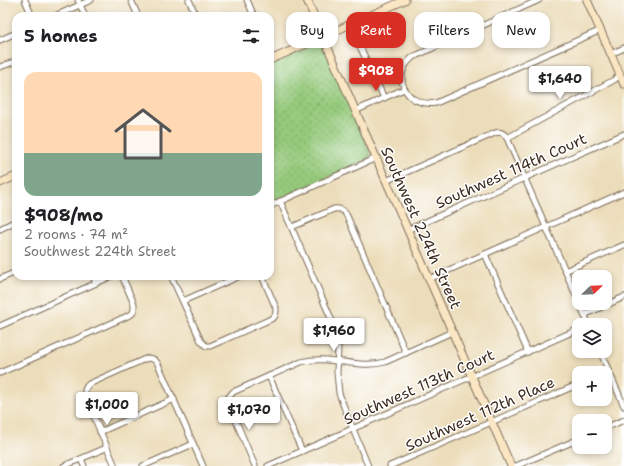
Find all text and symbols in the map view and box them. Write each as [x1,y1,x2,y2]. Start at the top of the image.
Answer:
chip: Buy [286,12,338,48]
chip: Rent [346,12,406,48]
chip: Filters [414,12,484,48]
chip: New [492,12,550,48]
text: 5 homes [24,25,97,47]
icon: filters [240,25,262,47]
pin: $908 [352,58,400,92]
text: $908 [358,62,394,79]
pin: $1,640 [527,66,593,100]
text: $1,640 [538,70,582,87]
icon: home [107,98,179,170]
street label: Southwest 114th Court [432,129,590,213]
street label: Southwest 224th Street [376,144,466,312]
text: $908/mo [24,204,103,226]
text: 2 rooms · 74 m² [24,226,128,243]
text: Southwest 224th Street [24,243,176,260]
north arrow [572,270,612,310]
map controls [572,270,612,454]
pin: $1,960 [301,318,367,352]
button: layers [572,318,612,358]
text: $1,960 [313,322,355,339]
street label: Southwest 113th Court [340,345,498,429]
button: + [572,366,612,406]
street label: Southwest 112th Place [402,372,558,456]
pin: $1,000 [74,392,140,426]
text: $1,000 [85,396,129,413]
pin: $1,070 [216,397,282,431]
text: $1,070 [227,401,271,418]
button: − [572,414,612,454]

